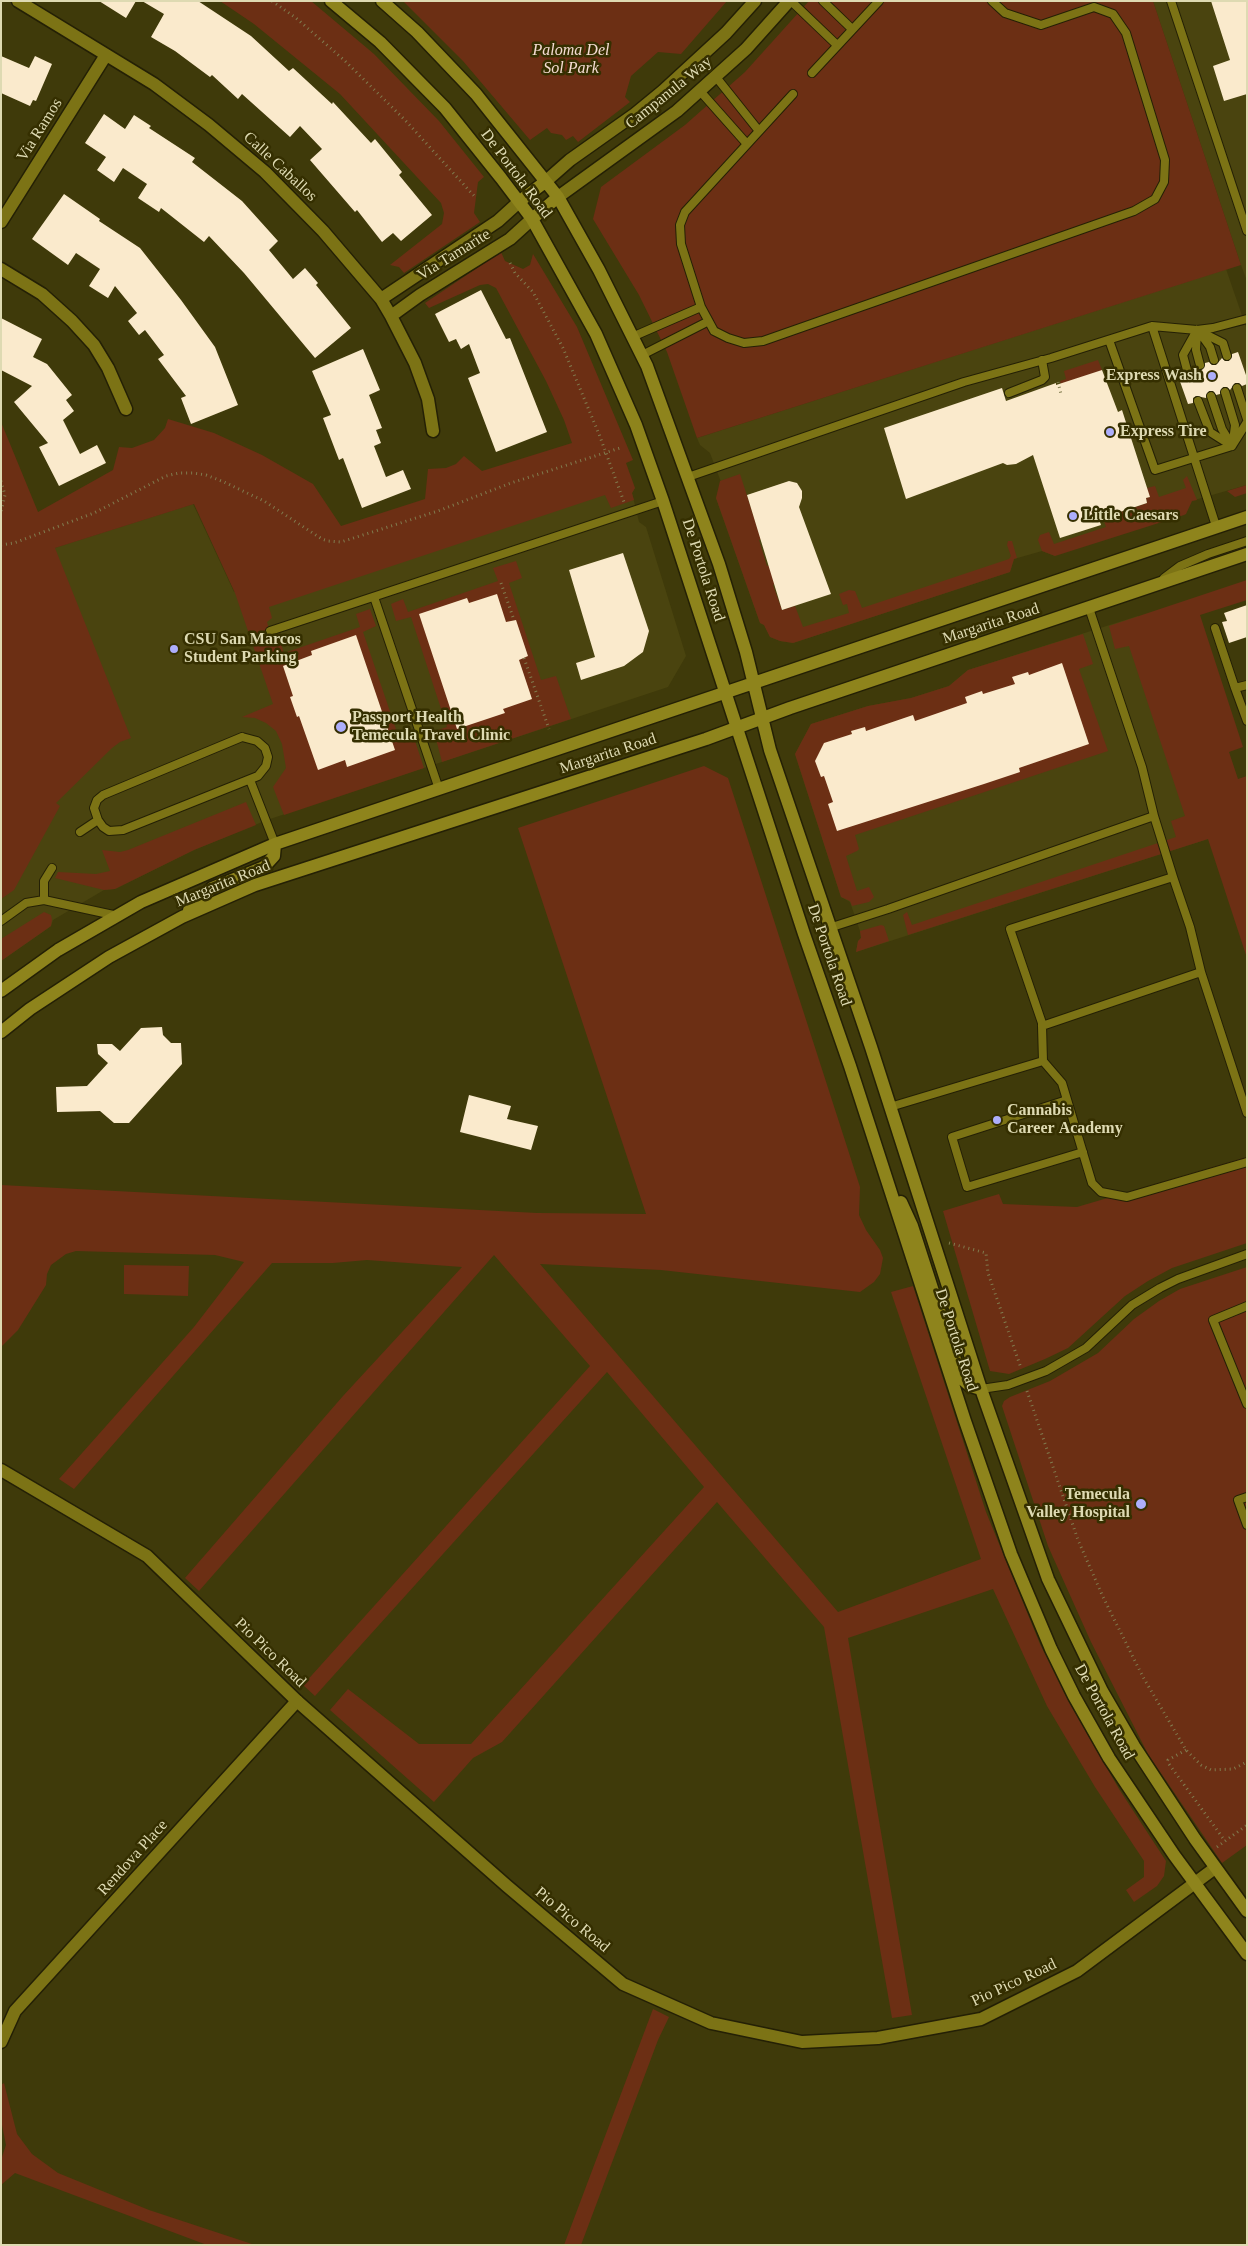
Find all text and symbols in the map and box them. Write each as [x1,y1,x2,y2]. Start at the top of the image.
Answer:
park label: Paloma Del Sol Park [533,41,609,79]
street label: Campanula Way [622,52,716,134]
street label: Via Ramos [13,95,67,165]
street label: De Portola Road [476,126,556,222]
street label: Calle Caballos [239,128,321,206]
street label: Via Tamarite [414,225,494,285]
place label: Express Wash [1106,366,1202,386]
marker: Express Wash [1206,370,1218,382]
place label: Express Tire [1120,422,1207,442]
marker: Express Tire [1104,426,1116,438]
place label: Little Caesars [1083,506,1179,526]
marker: Little Caesars [1067,510,1079,522]
street label: De Portola Road [677,516,729,624]
street label: Margarita Road [940,599,1042,649]
place label: CSU San Marcos Student Parking [184,630,301,668]
marker: CSU San Marcos Student Parking [168,643,180,655]
place label: Passport Health Temecula Travel Clinic [352,708,510,746]
marker: Passport Health Temecula Travel Clinic [334,720,348,734]
street label: Margarita Road [557,729,659,779]
street label: Margarita Road [173,856,273,912]
street label: De Portola Road [803,901,855,1009]
place label: Cannabis Career Academy [1007,1101,1123,1139]
marker: Cannabis Career Academy [991,1114,1003,1126]
street label: De Portola Road [930,1286,982,1394]
place label: Temecula Valley Hospital [1026,1485,1130,1523]
marker: Temecula Valley Hospital [1134,1497,1148,1511]
street label: Pio Pico Road [230,1614,310,1692]
street label: De Portola Road [1070,1661,1138,1763]
street label: Rendova Place [94,1816,172,1900]
street label: Pio Pico Road [531,1883,613,1957]
street label: Pio Pico Road [968,1955,1060,2011]

